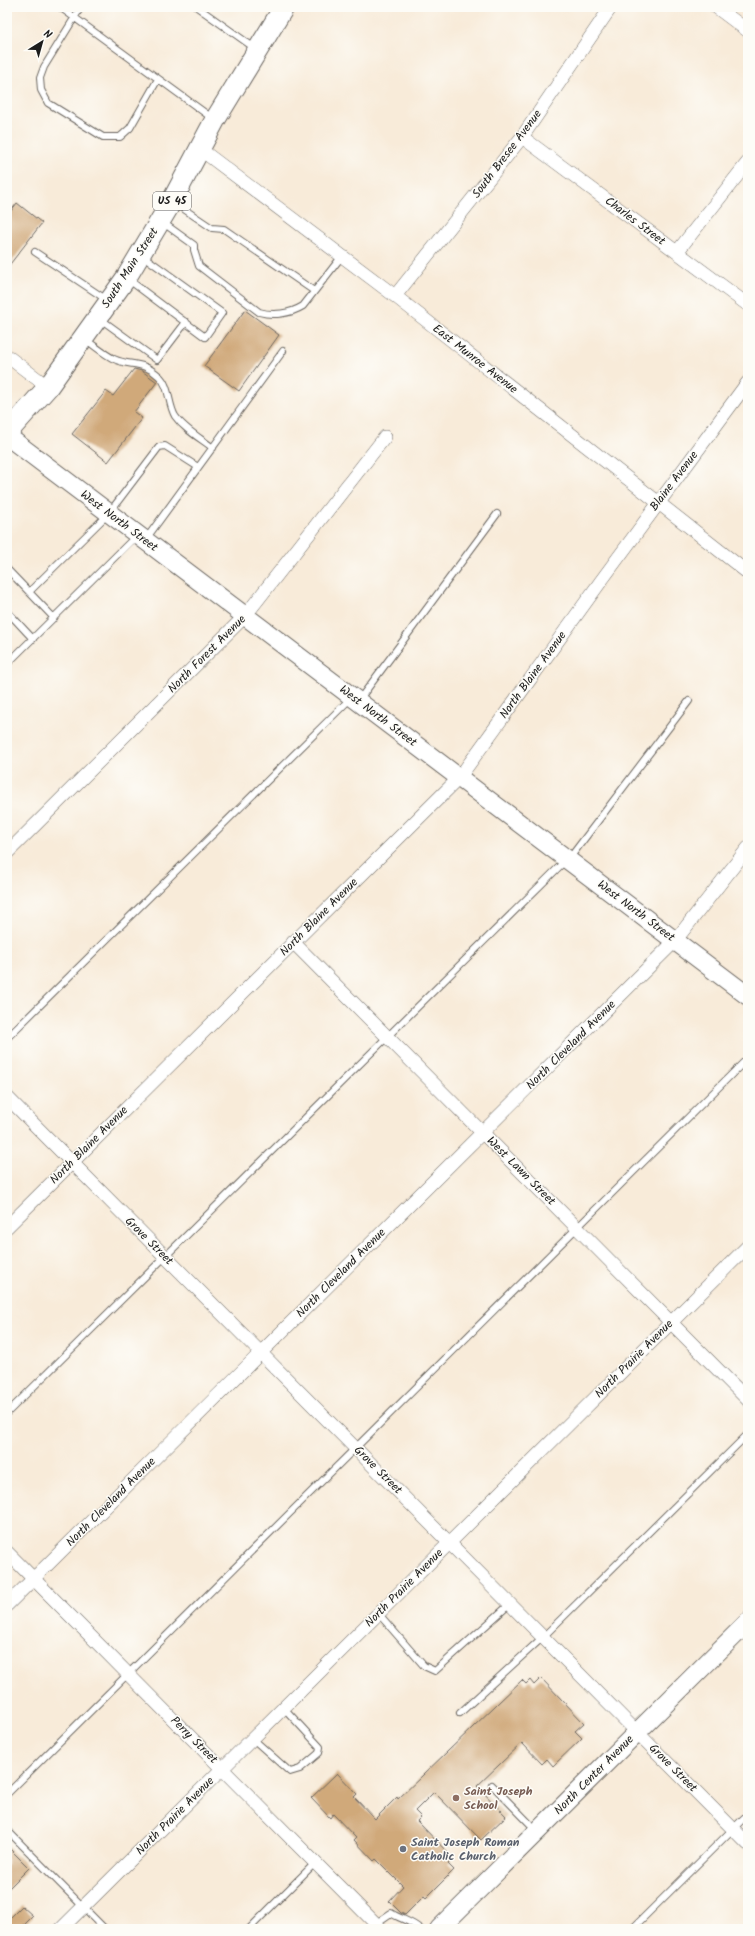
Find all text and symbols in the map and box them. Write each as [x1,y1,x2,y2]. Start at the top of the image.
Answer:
north arrow [22,22,62,62]
text: N [39,26,56,44]
street label: South Bresee Avenue [467,105,547,202]
road number: US 45 [153,192,191,210]
street label: Charles Street [601,192,670,250]
street label: South Main Street [97,224,164,312]
street label: East Munroe Avenue [428,320,522,399]
street label: Blaine Avenue [645,446,703,515]
street label: West North Street [76,485,162,557]
street label: North Forest Avenue [163,610,251,698]
street label: North Blaine Avenue [495,627,572,723]
street label: West North Street [335,680,421,752]
street label: North Blaine Avenue [275,873,363,961]
street label: West North Street [593,875,679,947]
street label: North Cleveland Avenue [522,995,621,1094]
street label: North Blaine Avenue [45,1101,133,1189]
street label: West Lawn Street [482,1132,560,1210]
street label: Grove Street [120,1212,178,1270]
street label: North Cleveland Avenue [292,1223,391,1322]
street label: North Prairie Avenue [590,1315,678,1403]
street label: Grove Street [349,1441,407,1499]
street label: North Cleveland Avenue [62,1452,161,1551]
street label: North Prairie Avenue [360,1544,448,1632]
street label: Perry Street [166,1712,222,1768]
street label: North Center Avenue [550,1730,639,1819]
street label: Grove Street [644,1739,702,1797]
street label: North Prairie Avenue [131,1772,219,1860]
place label: Saint Joseph School [464,1782,533,1815]
marker: Saint Joseph School [451,1793,461,1803]
place label: Saint Joseph Roman Catholic Church [411,1833,520,1866]
marker: Saint Joseph Roman Catholic Church [398,1844,408,1854]

